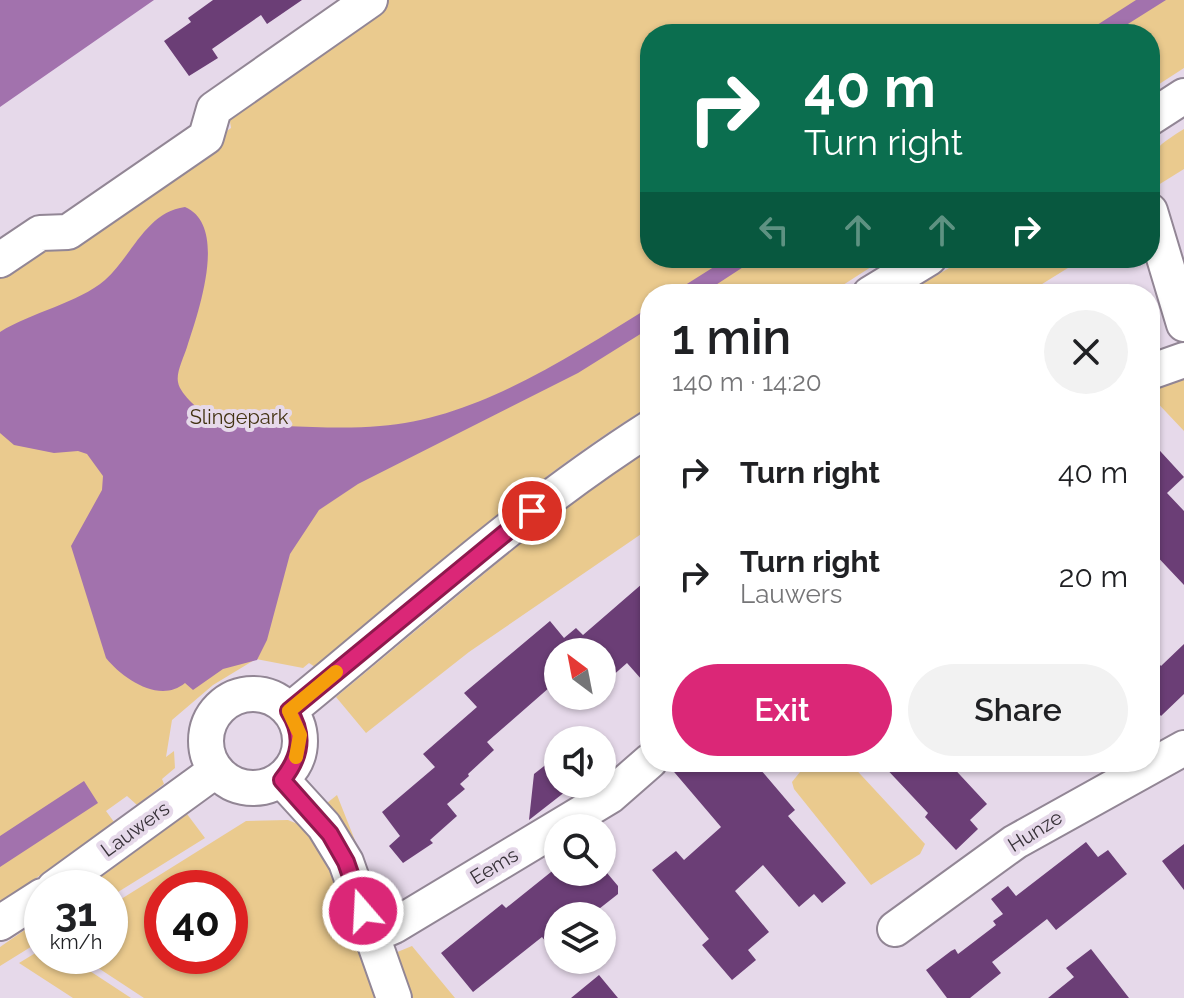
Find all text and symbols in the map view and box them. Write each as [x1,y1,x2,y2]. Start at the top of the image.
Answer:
text: 40 m [804,54,936,120]
icon: right [672,56,776,160]
text: Turn right [804,121,963,163]
icon: left [752,208,796,252]
icon: ahead [836,208,880,252]
icon: ahead [920,208,964,252]
icon: right [1004,208,1048,252]
text: 1 min [672,309,791,365]
button: close [1044,310,1128,394]
text: 140 m · 14:20 [672,367,822,397]
park label: Slingepark [190,405,289,429]
icon: right [672,450,716,494]
text: Turn right [740,455,880,490]
text: 40 m [1058,455,1128,490]
pin [498,477,566,545]
icon: arrive [510,489,554,533]
text: Turn right [740,544,880,579]
icon: right [672,554,716,598]
text: 20 m [1059,559,1128,594]
text: Lauwers [740,579,842,609]
north arrow [544,638,616,710]
map controls [544,638,616,974]
button: Exit [672,664,892,756]
button: Share [908,664,1128,756]
button: sound [544,726,616,798]
street label: Lauwers [96,796,174,862]
street label: Hunze [1003,805,1067,857]
button: search [544,814,616,886]
street label: Eems [466,842,522,890]
position arrow [321,869,405,953]
speed limit sign: 40 [144,870,248,974]
text: 31 [55,888,97,935]
button: layers [544,902,616,974]
text: km/h [50,930,102,954]

